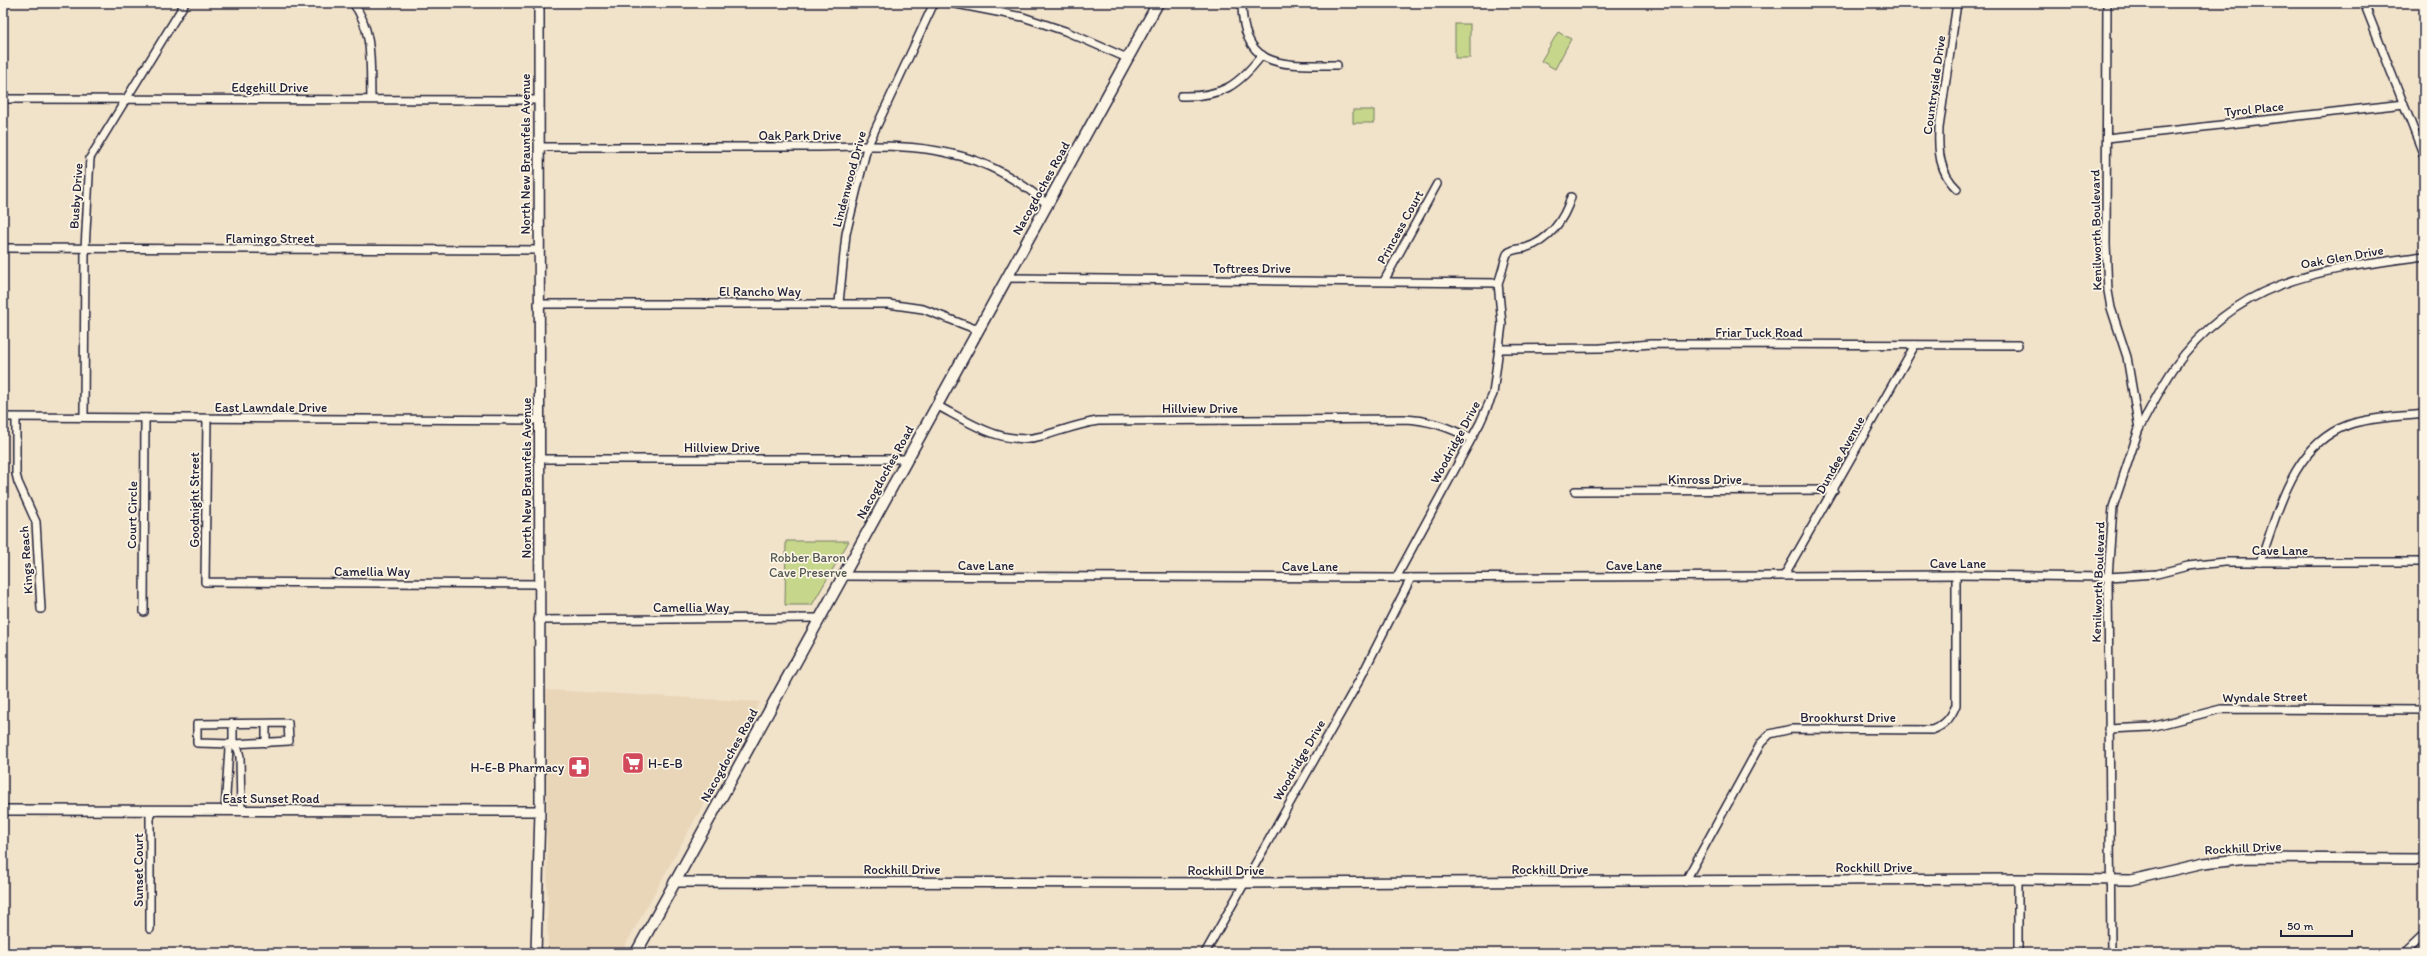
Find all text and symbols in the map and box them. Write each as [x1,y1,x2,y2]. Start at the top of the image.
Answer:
street label: Countryside Drive [1920,34,1948,136]
street label: North New Braunfels Avenue [518,73,533,235]
street label: Edgehill Drive [232,80,308,95]
street label: Tyrol Place [2223,98,2285,120]
street label: Oak Park Drive [758,128,842,143]
street label: Lindenwood Drive [829,129,869,229]
street label: Nacogdoches Road [1009,139,1073,237]
street label: Busby Drive [66,162,86,230]
street label: Kenilworth Boulevard [2087,169,2105,291]
street label: Princess Court [1374,187,1426,266]
street label: Flamingo Street [225,231,315,246]
street label: Oak Glen Drive [2299,242,2385,272]
street label: Toftrees Drive [1213,261,1291,276]
street label: El Rancho Way [719,284,801,299]
street label: Friar Tuck Road [1715,325,1803,340]
street label: North New Braunfels Avenue [519,397,534,559]
street label: Woodridge Drive [1427,398,1483,486]
street label: East Lawndale Drive [215,400,327,415]
street label: Hillview Drive [1162,401,1238,416]
street label: Dundee Avenue [1812,413,1868,497]
street label: Nacogdoches Road [853,423,917,521]
street label: Hillview Drive [684,440,760,455]
street label: Goodnight Street [187,452,202,548]
street label: Kinross Drive [1668,472,1742,487]
street label: Court Circle [124,481,140,549]
street label: Kenilworth Boulevard [2088,521,2108,643]
street label: Kings Reach [16,525,36,594]
street label: Cave Lane [2252,543,2308,558]
park label: Robber Baron Cave Preserve [769,550,847,580]
street label: Cave Lane [1930,556,1986,571]
street label: Cave Lane [958,558,1014,573]
street label: Cave Lane [1606,558,1662,573]
street label: Cave Lane [1282,559,1338,574]
street label: Camellia Way [334,564,410,579]
street label: Camellia Way [653,600,729,615]
street label: Wyndale Street [2222,689,2308,705]
street label: Nacogdoches Road [697,706,761,804]
street label: Brookhurst Drive [1800,710,1896,725]
street label: Woodridge Drive [1270,717,1328,803]
supermarket icon: H-E-B [620,750,646,776]
pharmacy icon: H-E-B Pharmacy [566,754,592,780]
place label: H-E-B [648,756,683,771]
place label: H-E-B Pharmacy [470,760,564,775]
street label: East Sunset Road [222,791,320,806]
street label: Sunset Court [131,833,146,907]
street label: Rockhill Drive [2204,838,2282,858]
street label: Rockhill Drive [1836,860,1912,875]
street label: Rockhill Drive [864,862,940,877]
street label: Rockhill Drive [1512,862,1588,877]
street label: Rockhill Drive [1188,863,1264,878]
scale bar [2281,912,2352,938]
text: 50 m [2287,919,2313,933]

